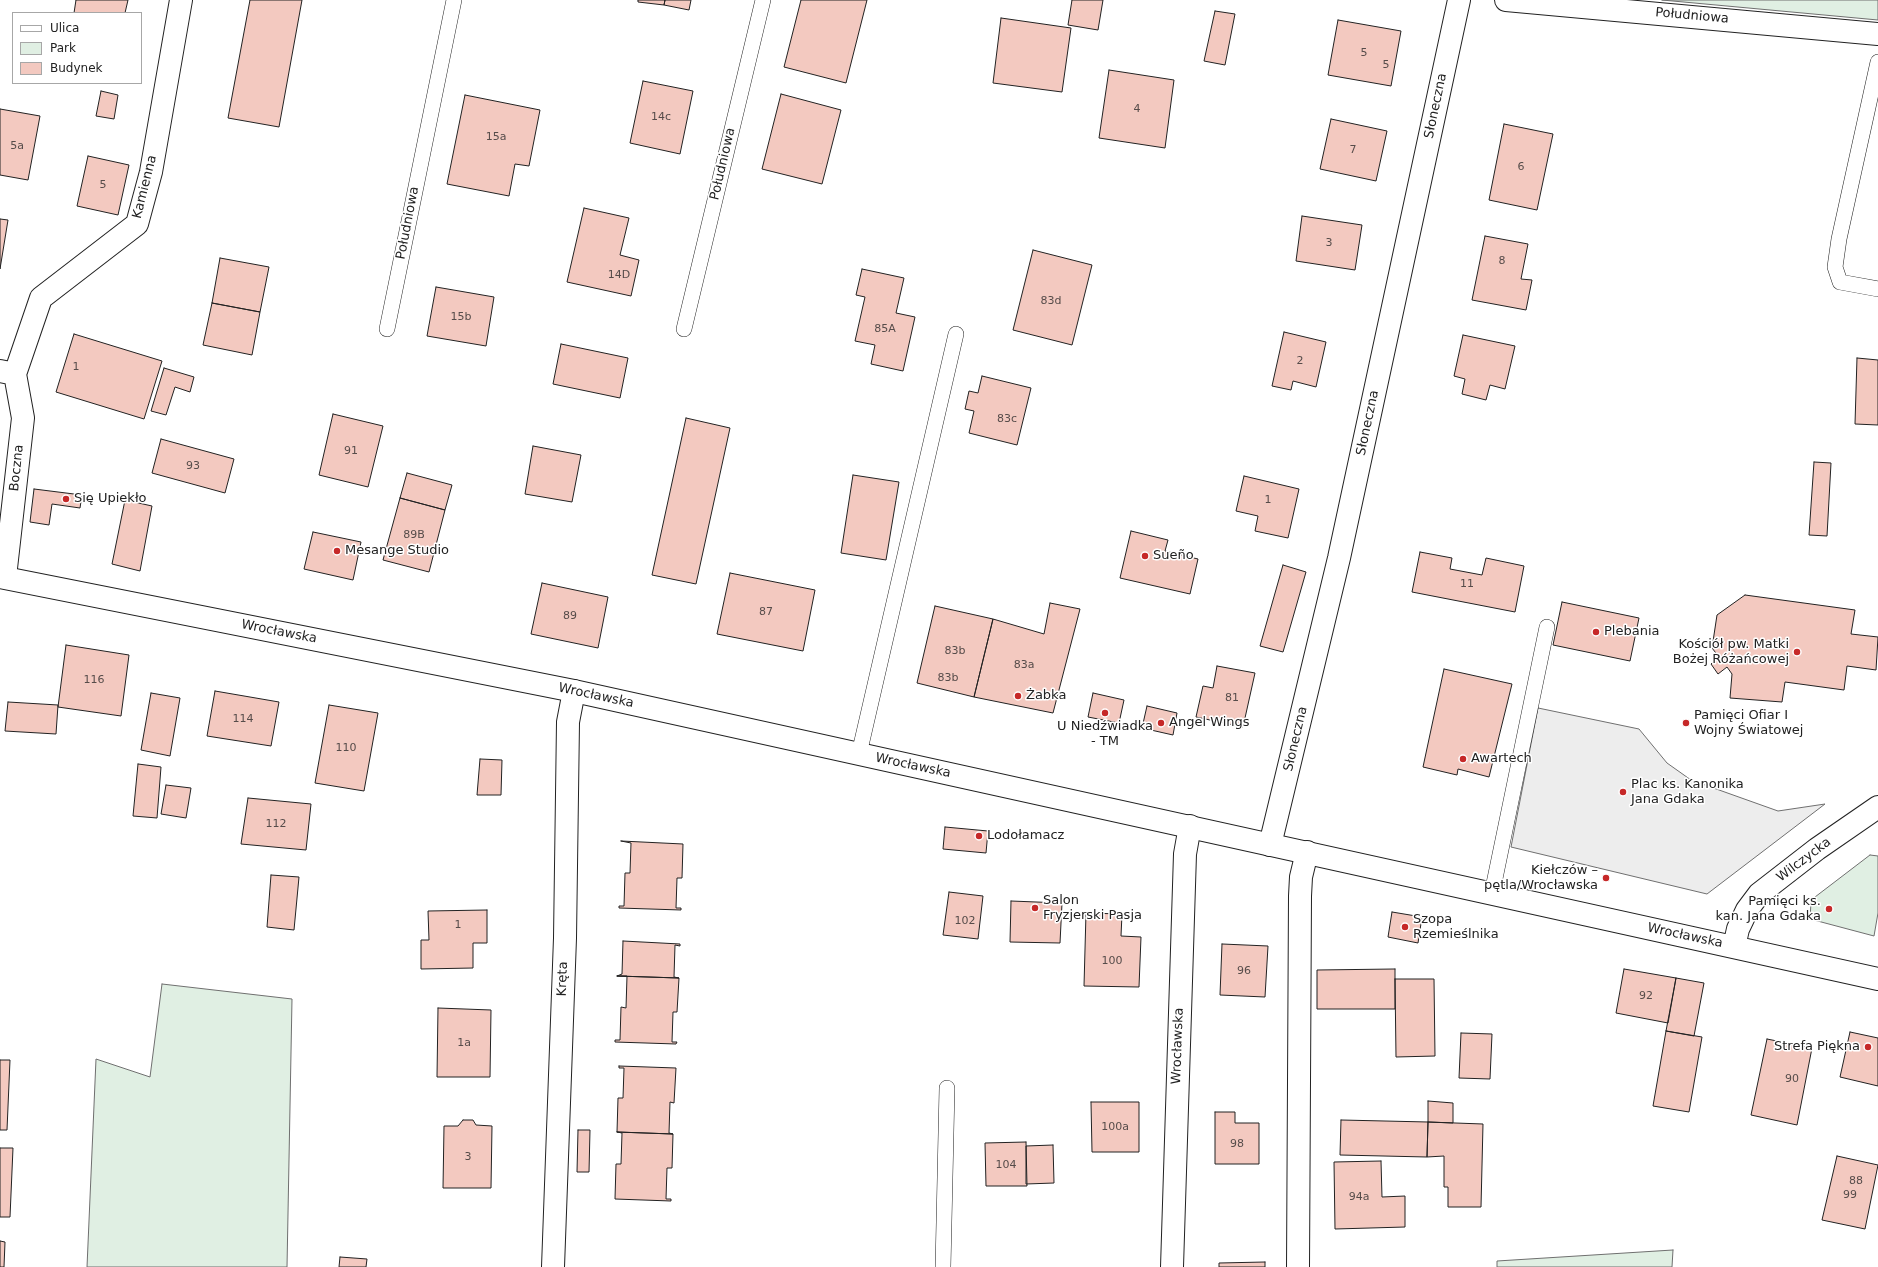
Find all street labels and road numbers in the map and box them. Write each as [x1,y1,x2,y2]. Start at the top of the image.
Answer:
street label: Południowa [1655,5,1729,27]
street label: Słoneczna [1421,72,1451,140]
street label: Południowa [707,126,739,202]
street label: Kamienna [130,154,160,220]
street label: Południowa [393,185,423,261]
street label: Słoneczna [1353,389,1383,457]
street label: Boczna [7,444,27,492]
street label: Wrocławska [240,617,318,647]
street label: Wrocławska [557,680,635,712]
street label: Słoneczna [1281,705,1311,773]
street label: Wrocławska [874,750,952,782]
street label: Wilczycka [1774,835,1834,885]
street label: Wrocławska [1646,920,1724,952]
street label: Kręta [555,961,571,997]
street label: Wrocławska [1169,1007,1187,1085]

